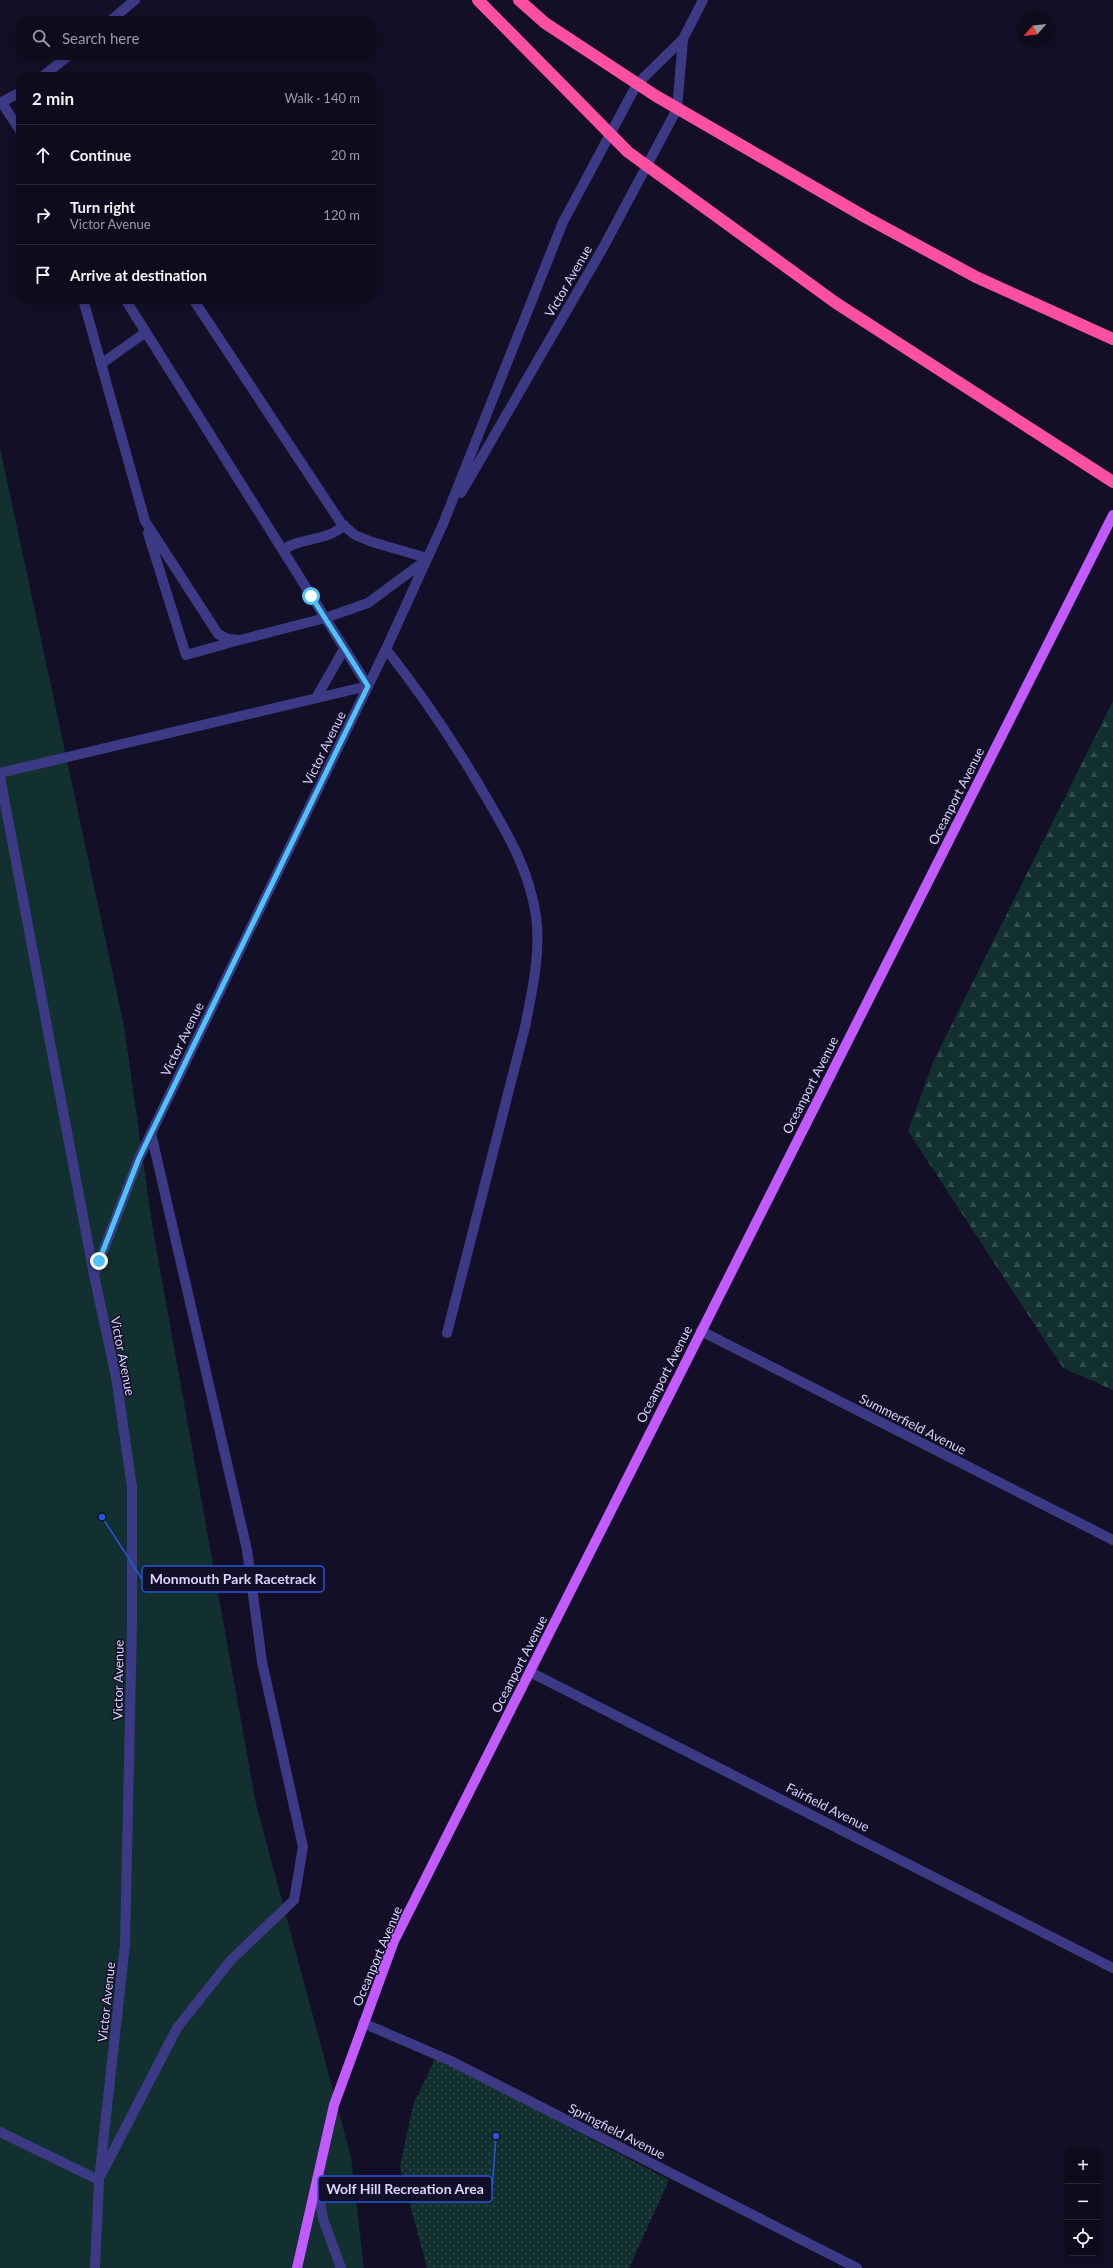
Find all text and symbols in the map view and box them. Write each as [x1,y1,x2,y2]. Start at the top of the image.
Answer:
north arrow [1017,12,1053,48]
search box [16,16,376,60]
icon: search [30,27,52,49]
text: Search here [62,29,139,47]
text: 2 min [32,88,74,109]
text: Walk · 140 m [284,90,360,106]
icon: ahead [32,144,54,166]
text: Continue [70,146,131,164]
text: 20 m [331,147,360,163]
text: Turn right [70,198,135,216]
icon: right [32,204,54,226]
text: 120 m [323,207,360,223]
text: Victor Avenue [70,216,151,232]
street label: Victor Avenue [541,242,595,320]
icon: arrive [32,264,54,286]
text: Arrive at destination [70,266,207,284]
route start [302,587,320,605]
street label: Victor Avenue [299,708,349,788]
street label: Oceanport Avenue [925,745,987,847]
street label: Victor Avenue [157,999,207,1079]
street label: Oceanport Avenue [779,1034,841,1136]
route end [90,1252,108,1270]
street label: Victor Avenue [107,1315,139,1397]
street label: Oceanport Avenue [633,1323,695,1425]
street label: Summerfield Avenue [857,1390,969,1458]
callout: Monmouth Park Racetrack [142,1566,324,1592]
text: Monmouth Park Racetrack [150,1570,317,1587]
street label: Oceanport Avenue [488,1613,550,1715]
street label: Victor Avenue [109,1639,127,1720]
street label: Fairfield Avenue [784,1779,872,1835]
street label: Oceanport Avenue [349,1904,405,2008]
street label: Victor Avenue [94,1961,118,2043]
street label: Springfield Avenue [566,2100,668,2162]
map controls [1065,2148,1101,2256]
button: + [1065,2148,1101,2184]
callout: Wolf Hill Recreation Area [318,2176,492,2202]
text: Wolf Hill Recreation Area [326,2180,484,2197]
button: − [1065,2184,1101,2220]
button: locate [1065,2220,1101,2256]

